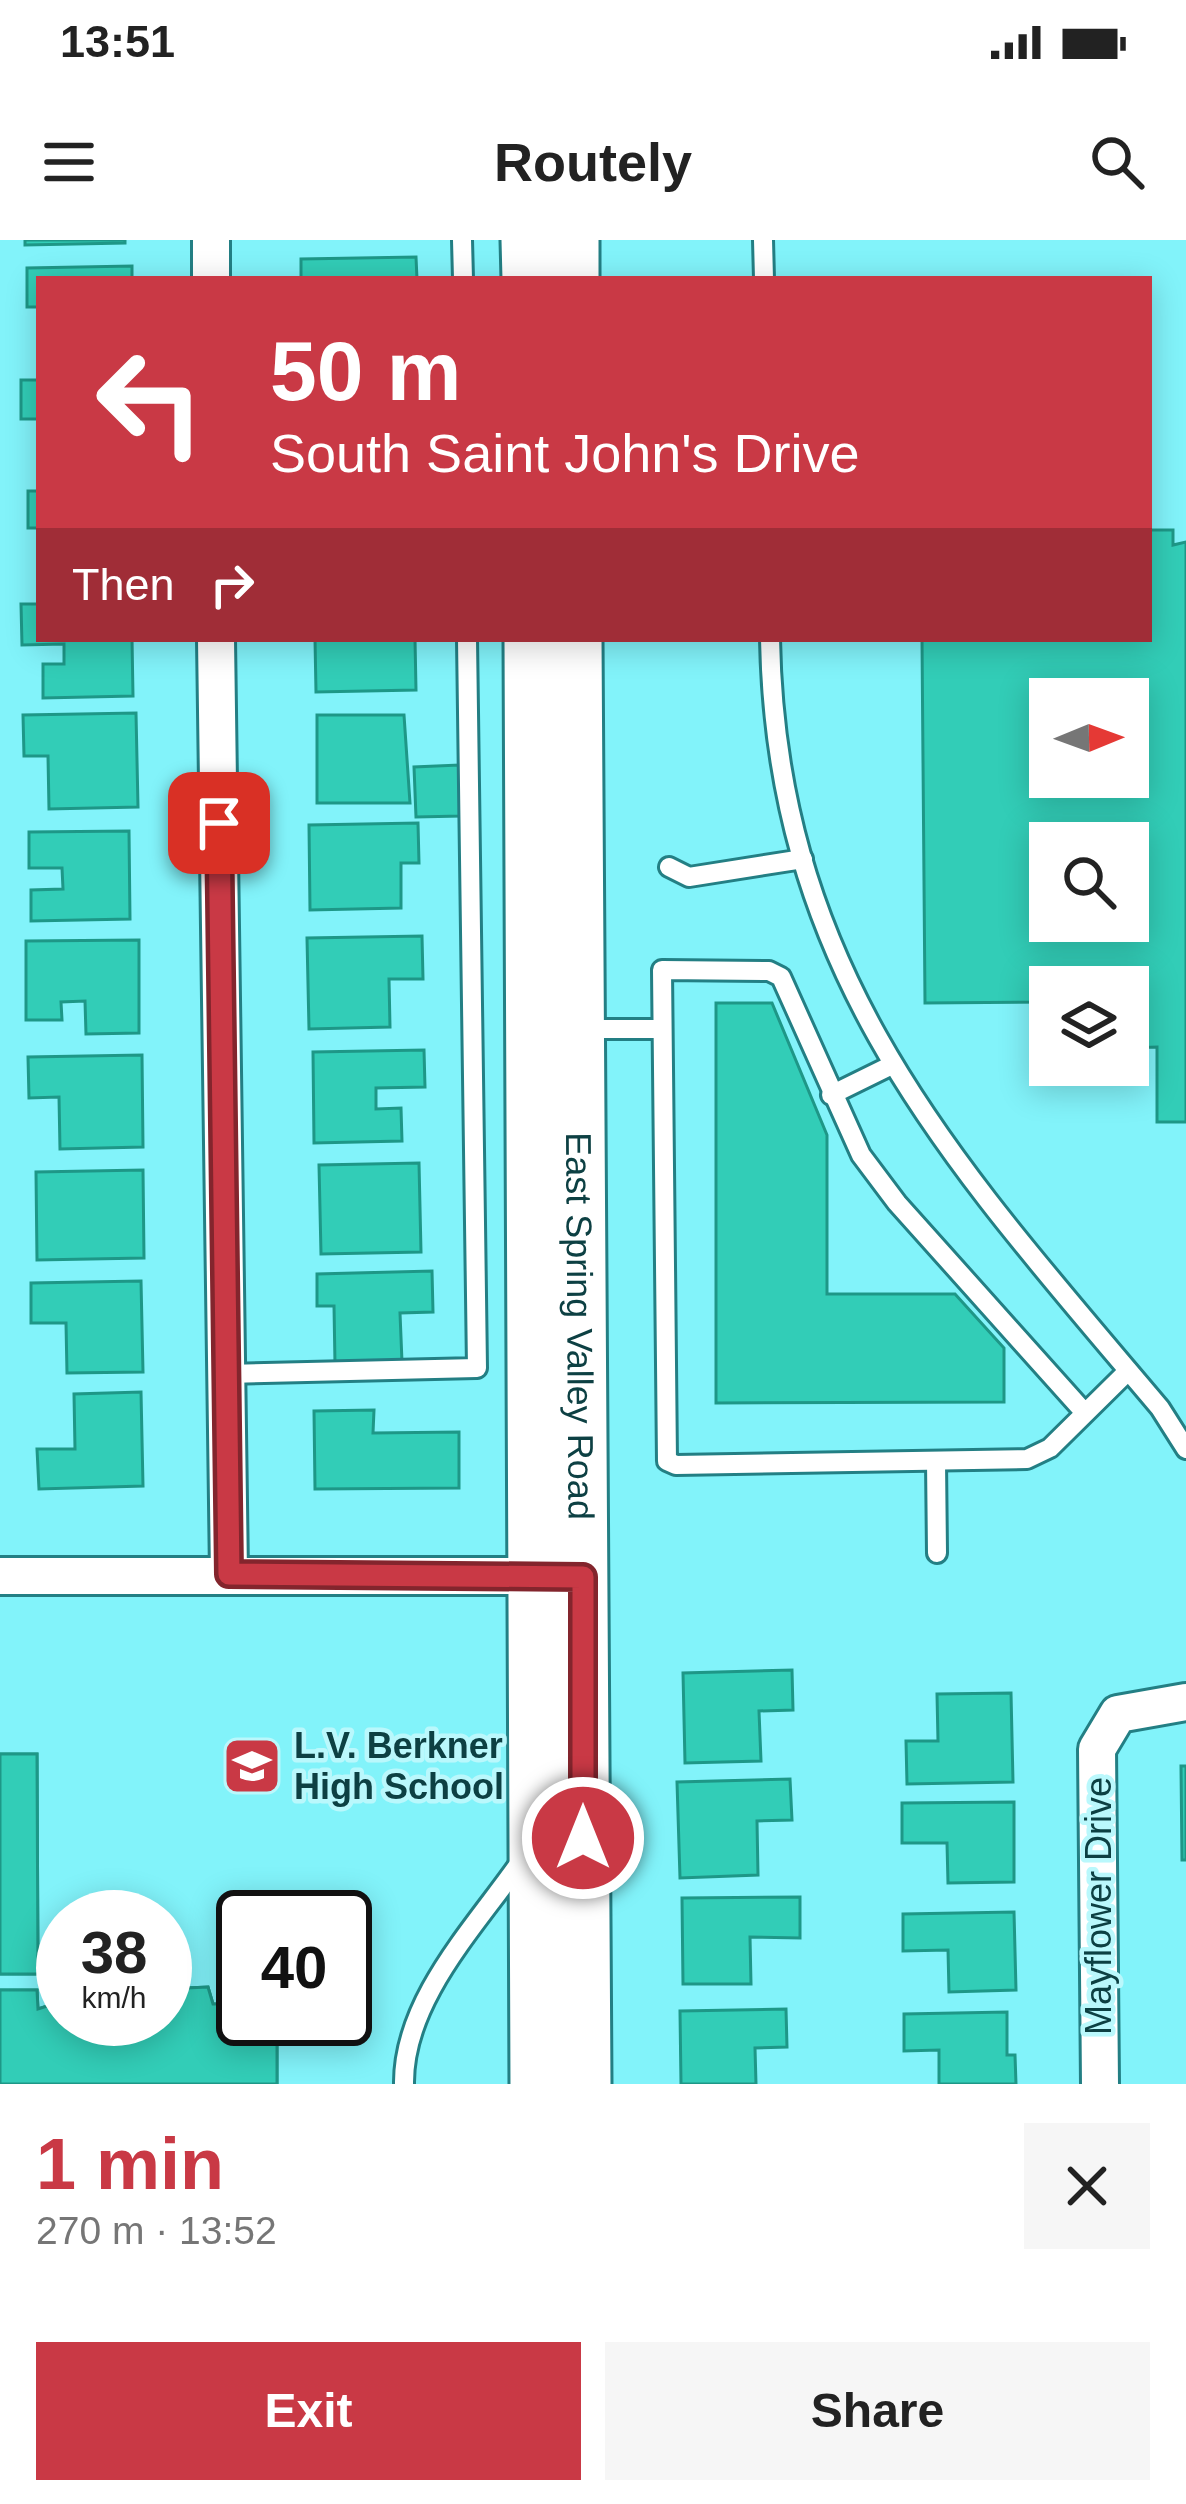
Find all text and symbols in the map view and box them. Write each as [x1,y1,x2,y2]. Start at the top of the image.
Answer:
text: 13:51 [60,16,175,67]
icon: menu [36,129,102,195]
icon: search [1084,129,1150,195]
text: Routely [494,132,692,192]
icon: left [72,324,228,480]
text: 50 m [270,324,461,418]
text: South Saint John's Drive [270,423,860,483]
icon: right [199,552,265,618]
text: Then [72,559,175,610]
north arrow [1029,678,1149,798]
map controls [1029,678,1149,1086]
pin [168,772,270,874]
icon: arrive [186,790,252,856]
button: search [1029,822,1149,942]
button: layers [1029,966,1149,1086]
street label: East Spring Valley Road [559,1132,602,1520]
place label: L.V. Berkner High School [294,1725,504,1807]
school or university icon: L.V. Berkner High School [221,1735,283,1797]
position arrow [520,1775,646,1901]
street label: Mayflower Drive [1078,1777,1119,2035]
speed limit sign: 40 [216,1890,372,2046]
text: 38 [81,1919,147,1986]
text: km/h [81,1981,147,2014]
button: close [1024,2123,1150,2249]
text: 1 min [36,2124,224,2204]
text: 270 m · 13:52 [36,2209,277,2252]
button: Exit [36,2342,581,2480]
button: Share [605,2342,1150,2480]

